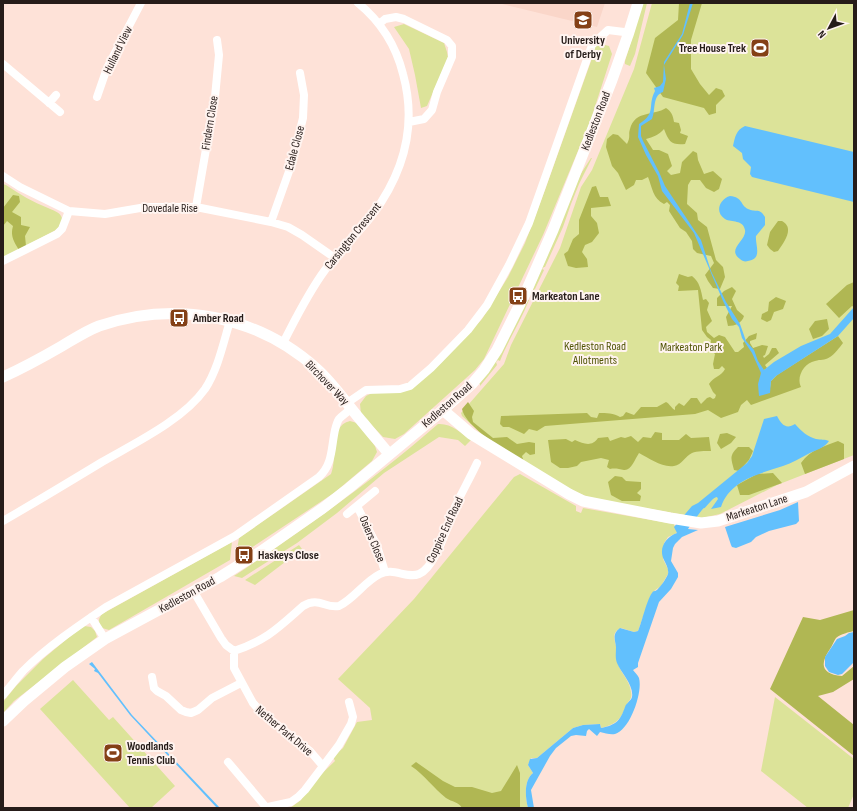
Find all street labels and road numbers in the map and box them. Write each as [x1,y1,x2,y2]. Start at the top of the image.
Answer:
street label: Hulland View [100,23,136,76]
street label: Kedleston Road [578,89,614,153]
street label: Findern Close [198,95,222,151]
street label: Edale Close [282,124,308,172]
street label: Carsington Crescent [321,199,385,273]
street label: Dovedale Rise [142,201,198,216]
street label: Birchover Way [302,357,352,409]
street label: Kedleston Road [419,379,475,431]
street label: Markeaton Lane [724,491,790,525]
street label: Coppice End Road [423,495,467,565]
street label: Osiers Close [356,514,389,565]
street label: Kedleston Road [156,573,218,617]
street label: Nether Park Drive [252,703,316,759]

